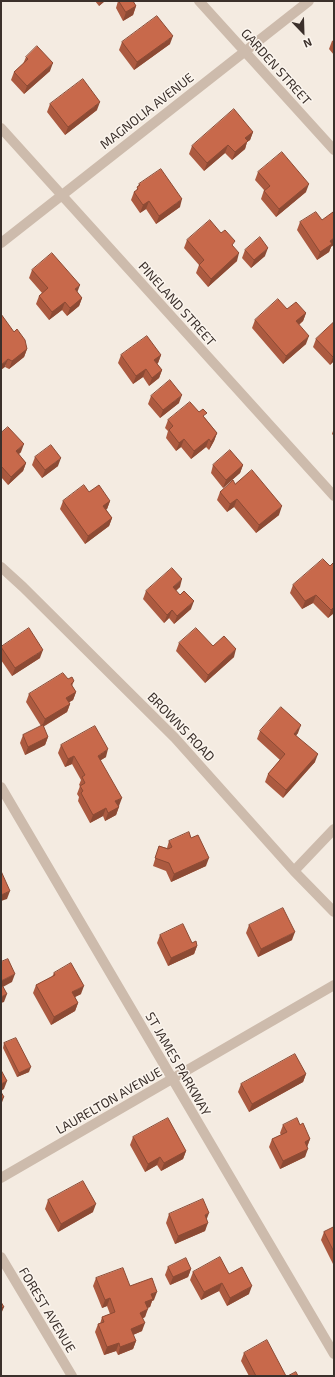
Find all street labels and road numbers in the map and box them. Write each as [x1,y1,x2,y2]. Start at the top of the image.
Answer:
street label: GARDEN STREET [238,26,314,108]
street label: MAGNOLIA AVENUE [97,70,197,152]
street label: PINELAND STREET [135,259,219,349]
street label: BROWNS ROAD [144,689,218,765]
street label: ST JAMES PARKWAY [142,1009,214,1119]
street label: LAURELTON AVENUE [53,1064,165,1138]
street label: FOREST AVENUE [15,1265,79,1355]

